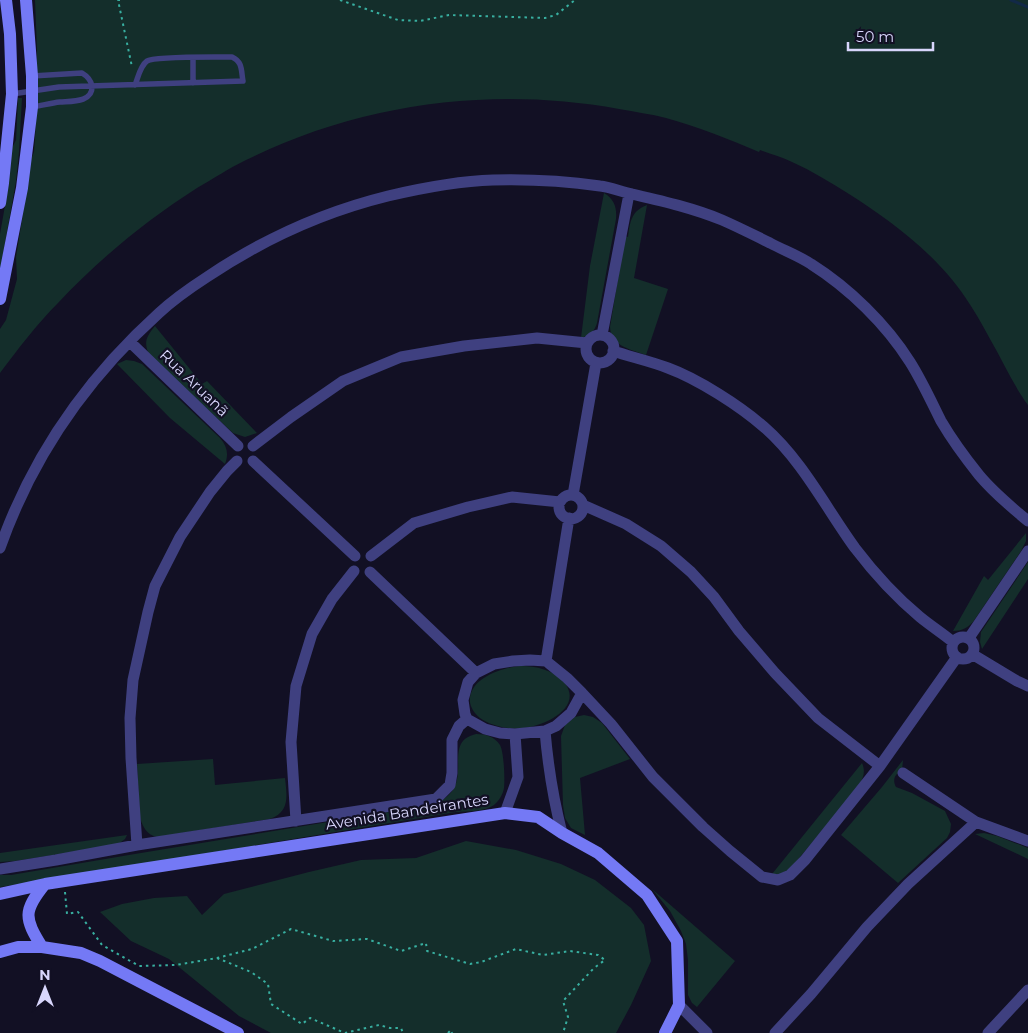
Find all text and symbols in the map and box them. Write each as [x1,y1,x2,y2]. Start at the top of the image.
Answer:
scale bar [848,20,933,52]
text: 50 m [856,27,894,46]
street label: Rua Aruanã [156,345,233,420]
street label: Avenida Bandeirantes [324,789,490,834]
north arrow [20,963,70,1013]
text: N [39,966,51,984]

